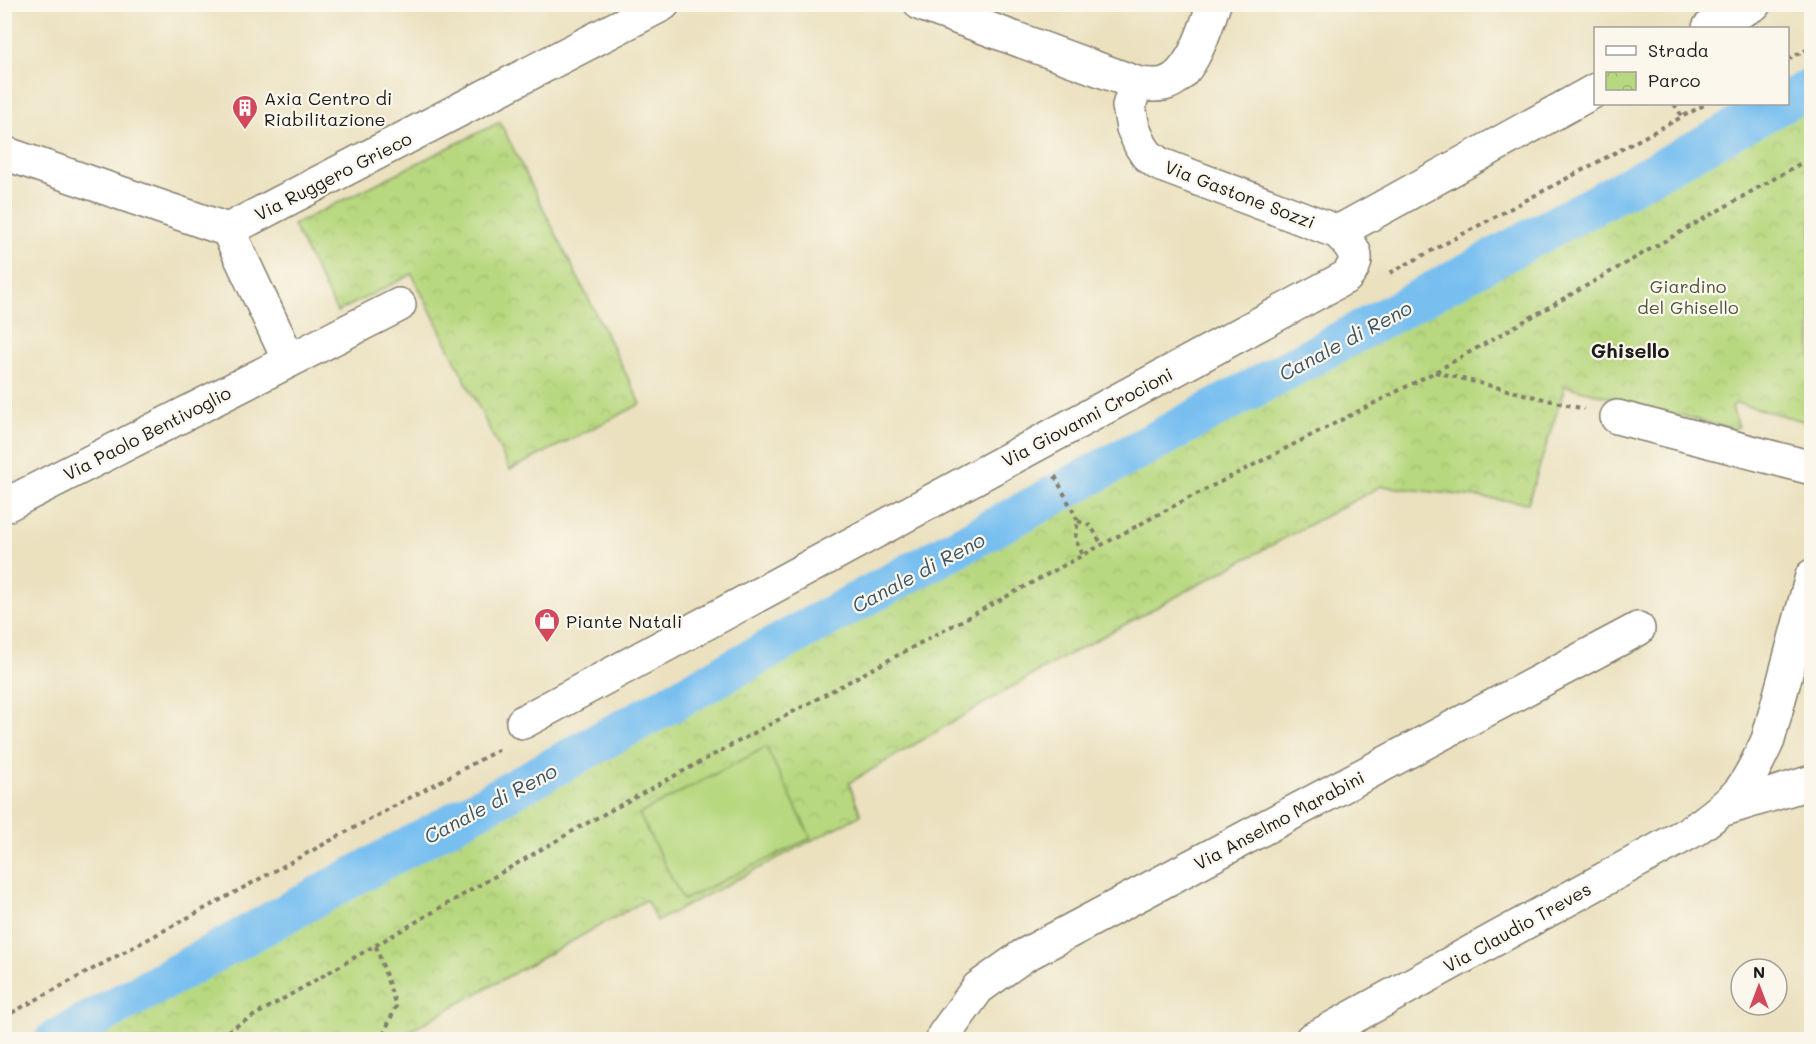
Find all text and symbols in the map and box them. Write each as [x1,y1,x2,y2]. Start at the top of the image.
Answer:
legend [1594,27,1789,105]
text: Strada [1648,38,1709,62]
text: Parco [1648,68,1701,92]
place label: Axia Centro di Riabilitazione [264,86,392,131]
building icon: Axia Centro di Riabilitazione [230,93,260,131]
street label: Via Ruggero Grieco [250,126,416,226]
street label: Via Gastone Sozzi [1161,154,1319,234]
park label: Giardino del Ghisello [1637,274,1739,319]
water label: Canale di Reno [1274,294,1416,386]
district label: Ghisello [1591,337,1669,363]
street label: Via Giovanni Crocioni [997,362,1177,472]
street label: Via Paolo Bentivoglio [59,380,235,486]
water label: Canale di Reno [847,526,989,618]
shop icon: Piante Natali [532,606,562,644]
place label: Piante Natali [566,609,682,633]
water label: Canale di Reno [419,757,561,849]
street label: Via Anselmo Marabini [1190,765,1368,875]
street label: Via Claudio Treves [1439,876,1595,978]
north arrow [1729,957,1789,1017]
text: N [1753,961,1765,982]

